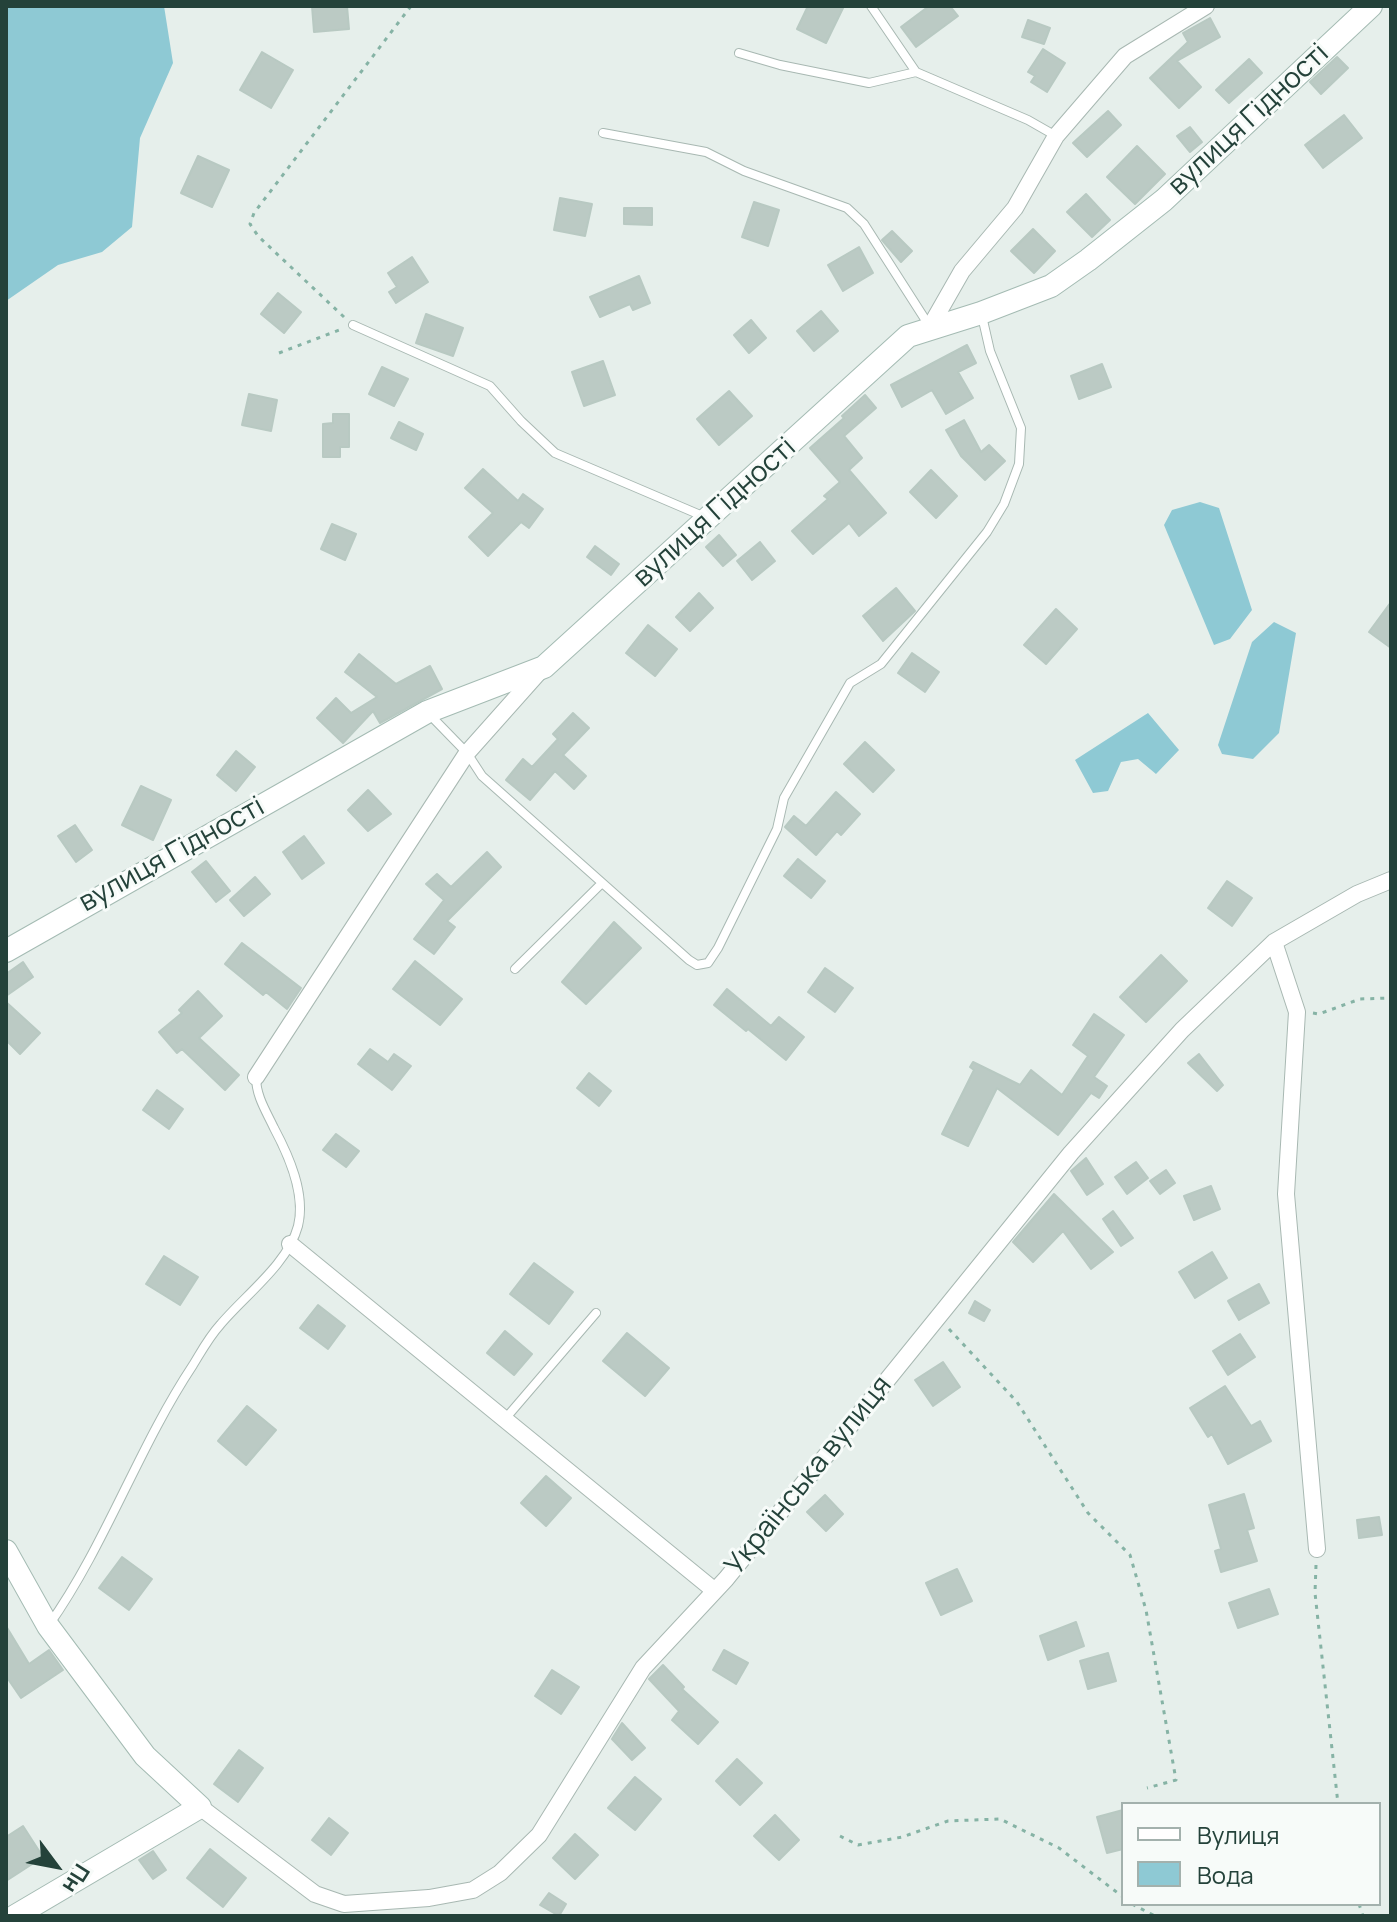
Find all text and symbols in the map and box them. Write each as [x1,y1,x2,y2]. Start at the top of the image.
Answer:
street label: вулиця Гідності [1162,37,1336,203]
street label: вулиця Гідності [627,431,803,595]
street label: вулиця Гідності [73,790,271,920]
street label: Українська вулиця [719,1370,899,1582]
legend [1121,1802,1381,1906]
text: Вулиця [1197,1818,1279,1851]
north arrow [16,1826,96,1906]
text: Пн [56,1858,97,1899]
text: Вода [1197,1858,1254,1891]

